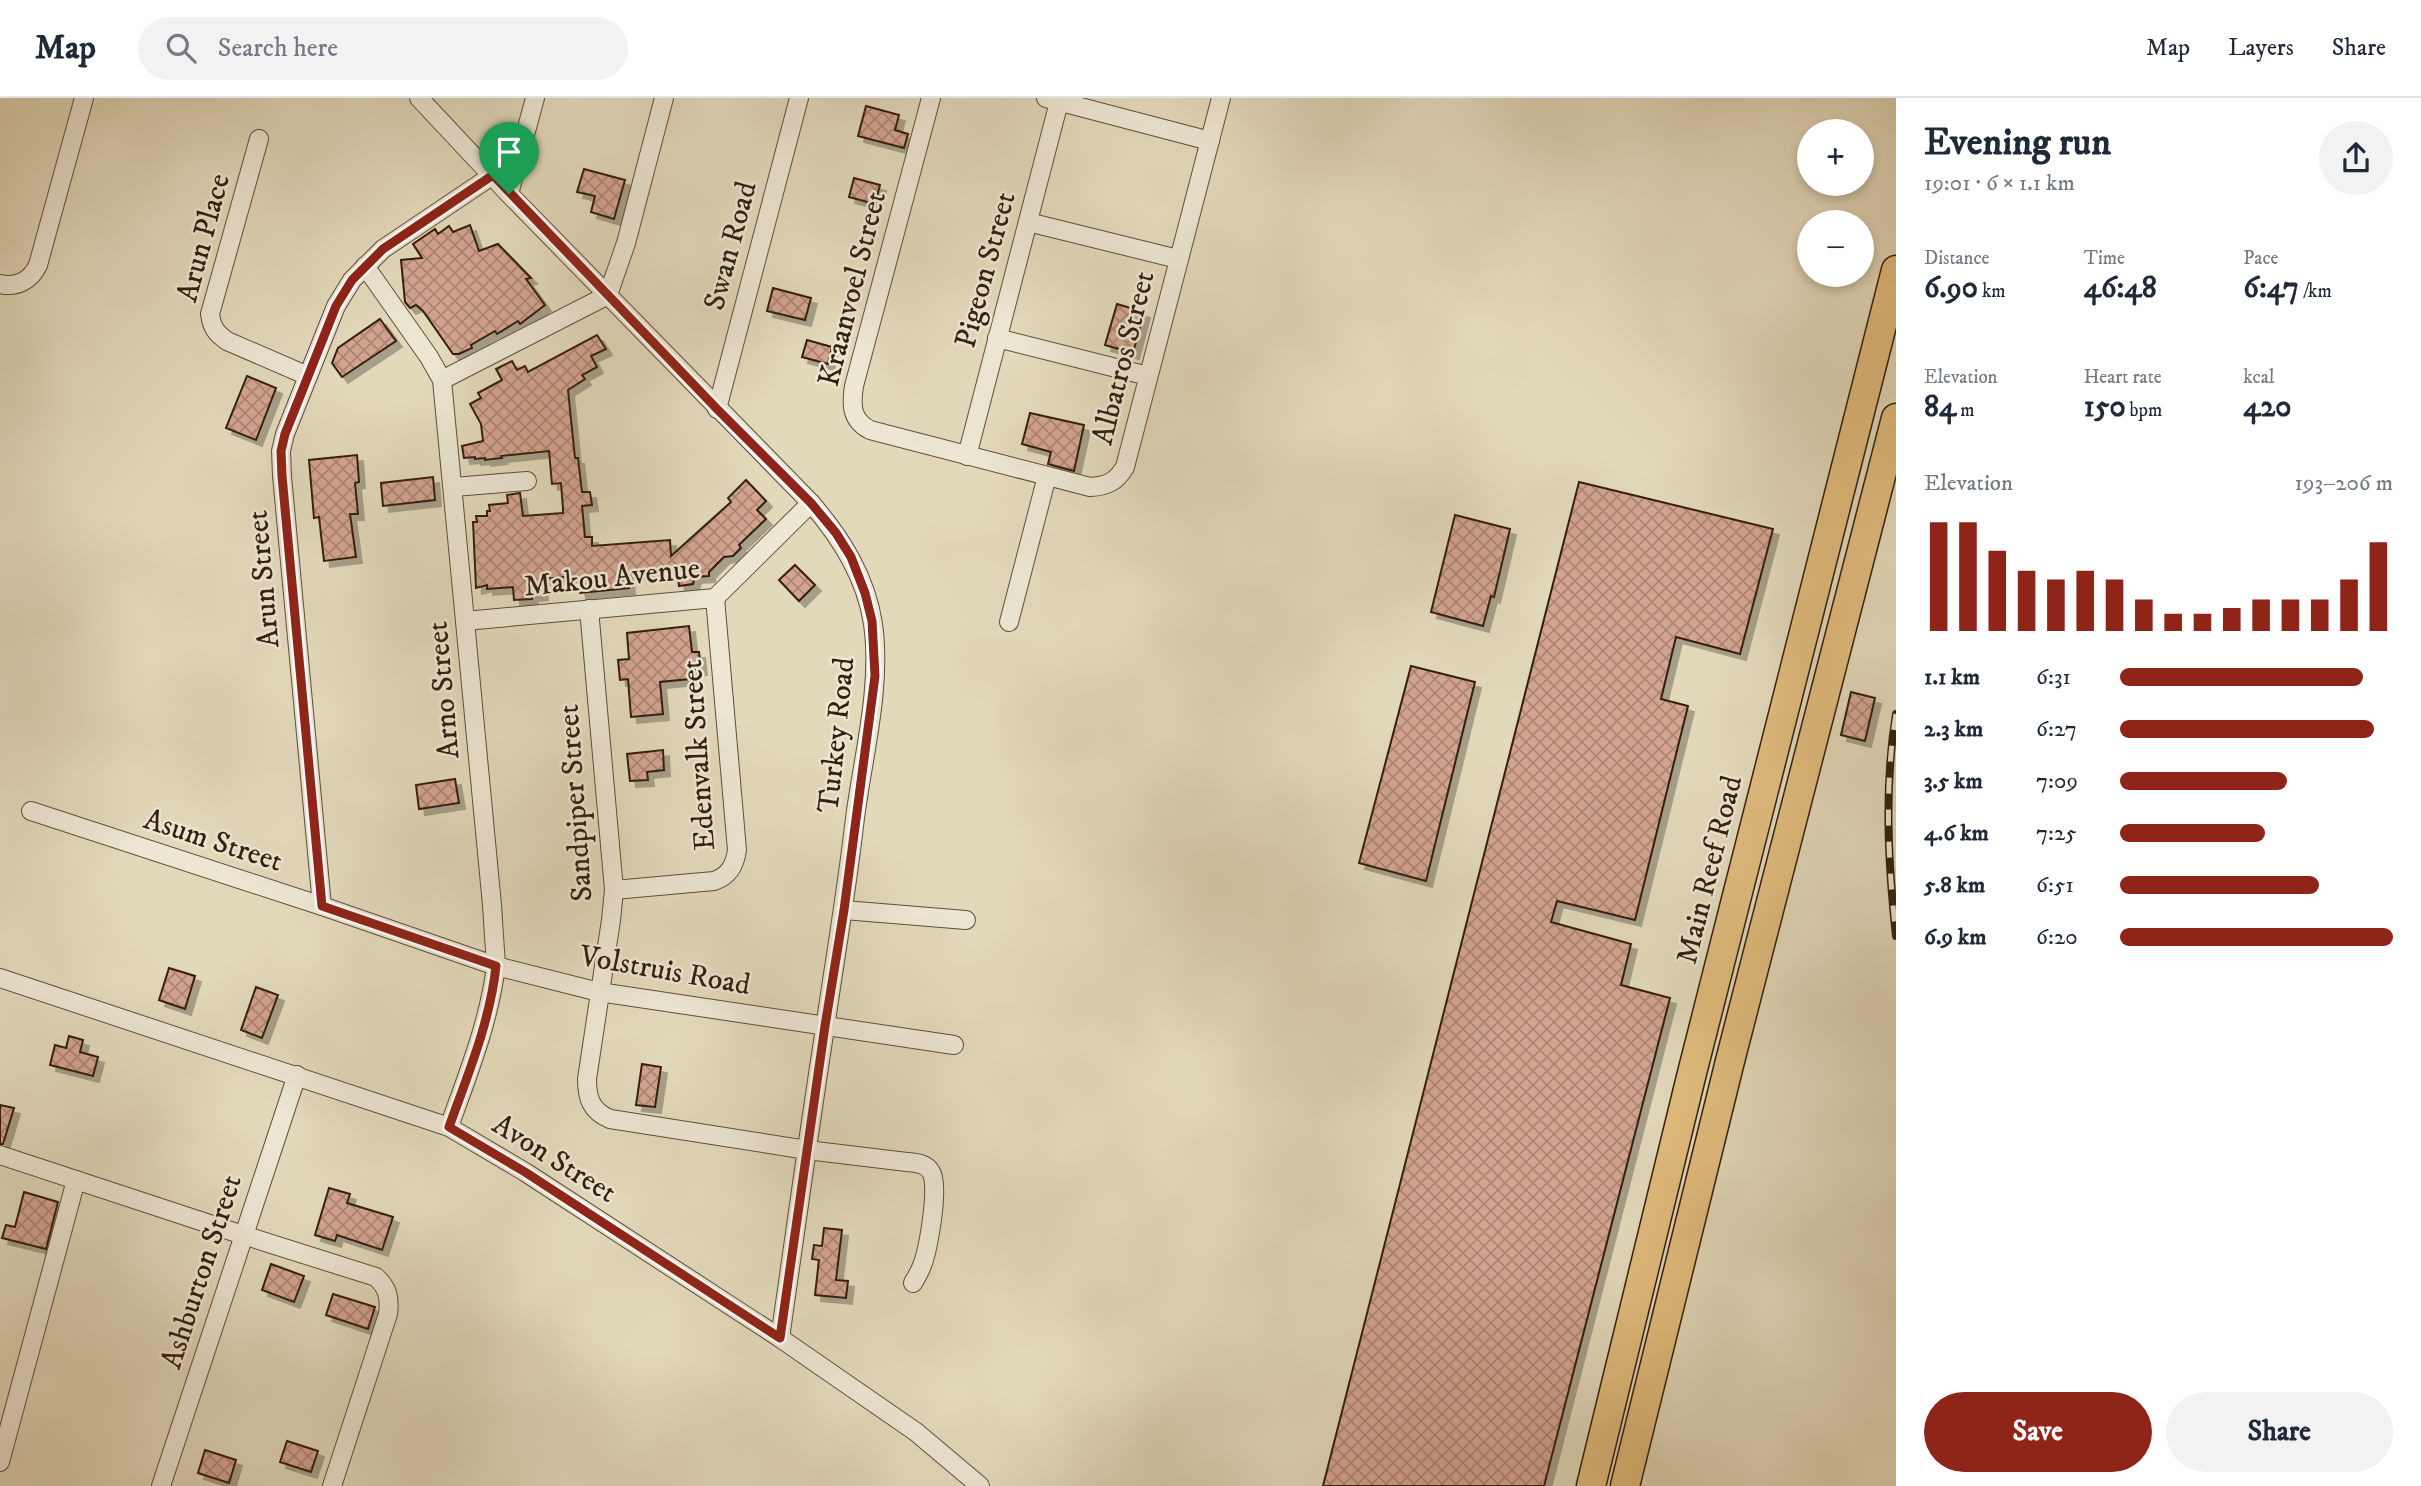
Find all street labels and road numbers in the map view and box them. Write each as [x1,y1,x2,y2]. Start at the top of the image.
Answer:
street label: Arun Place [169,170,239,306]
street label: Swan Road [696,178,766,314]
street label: Kraanvoel Street [811,188,895,390]
street label: Pigeon Street [947,188,1025,352]
street label: Albatros Street [1085,267,1163,449]
street label: Arun Street [240,509,288,649]
street label: Makou Avenue [522,550,702,606]
street label: Arno Street [420,620,468,760]
street label: Turkey Road [810,656,864,814]
street label: Edenvalk Street [674,658,724,852]
street label: Sandpiper Street [551,703,601,903]
street label: Main Reef Road [1669,772,1751,968]
street label: Asum Street [139,801,287,881]
street label: Volstruis Road [576,938,753,1004]
street label: Avon Street [485,1106,623,1212]
street label: Ashburton Street [153,1170,251,1374]

